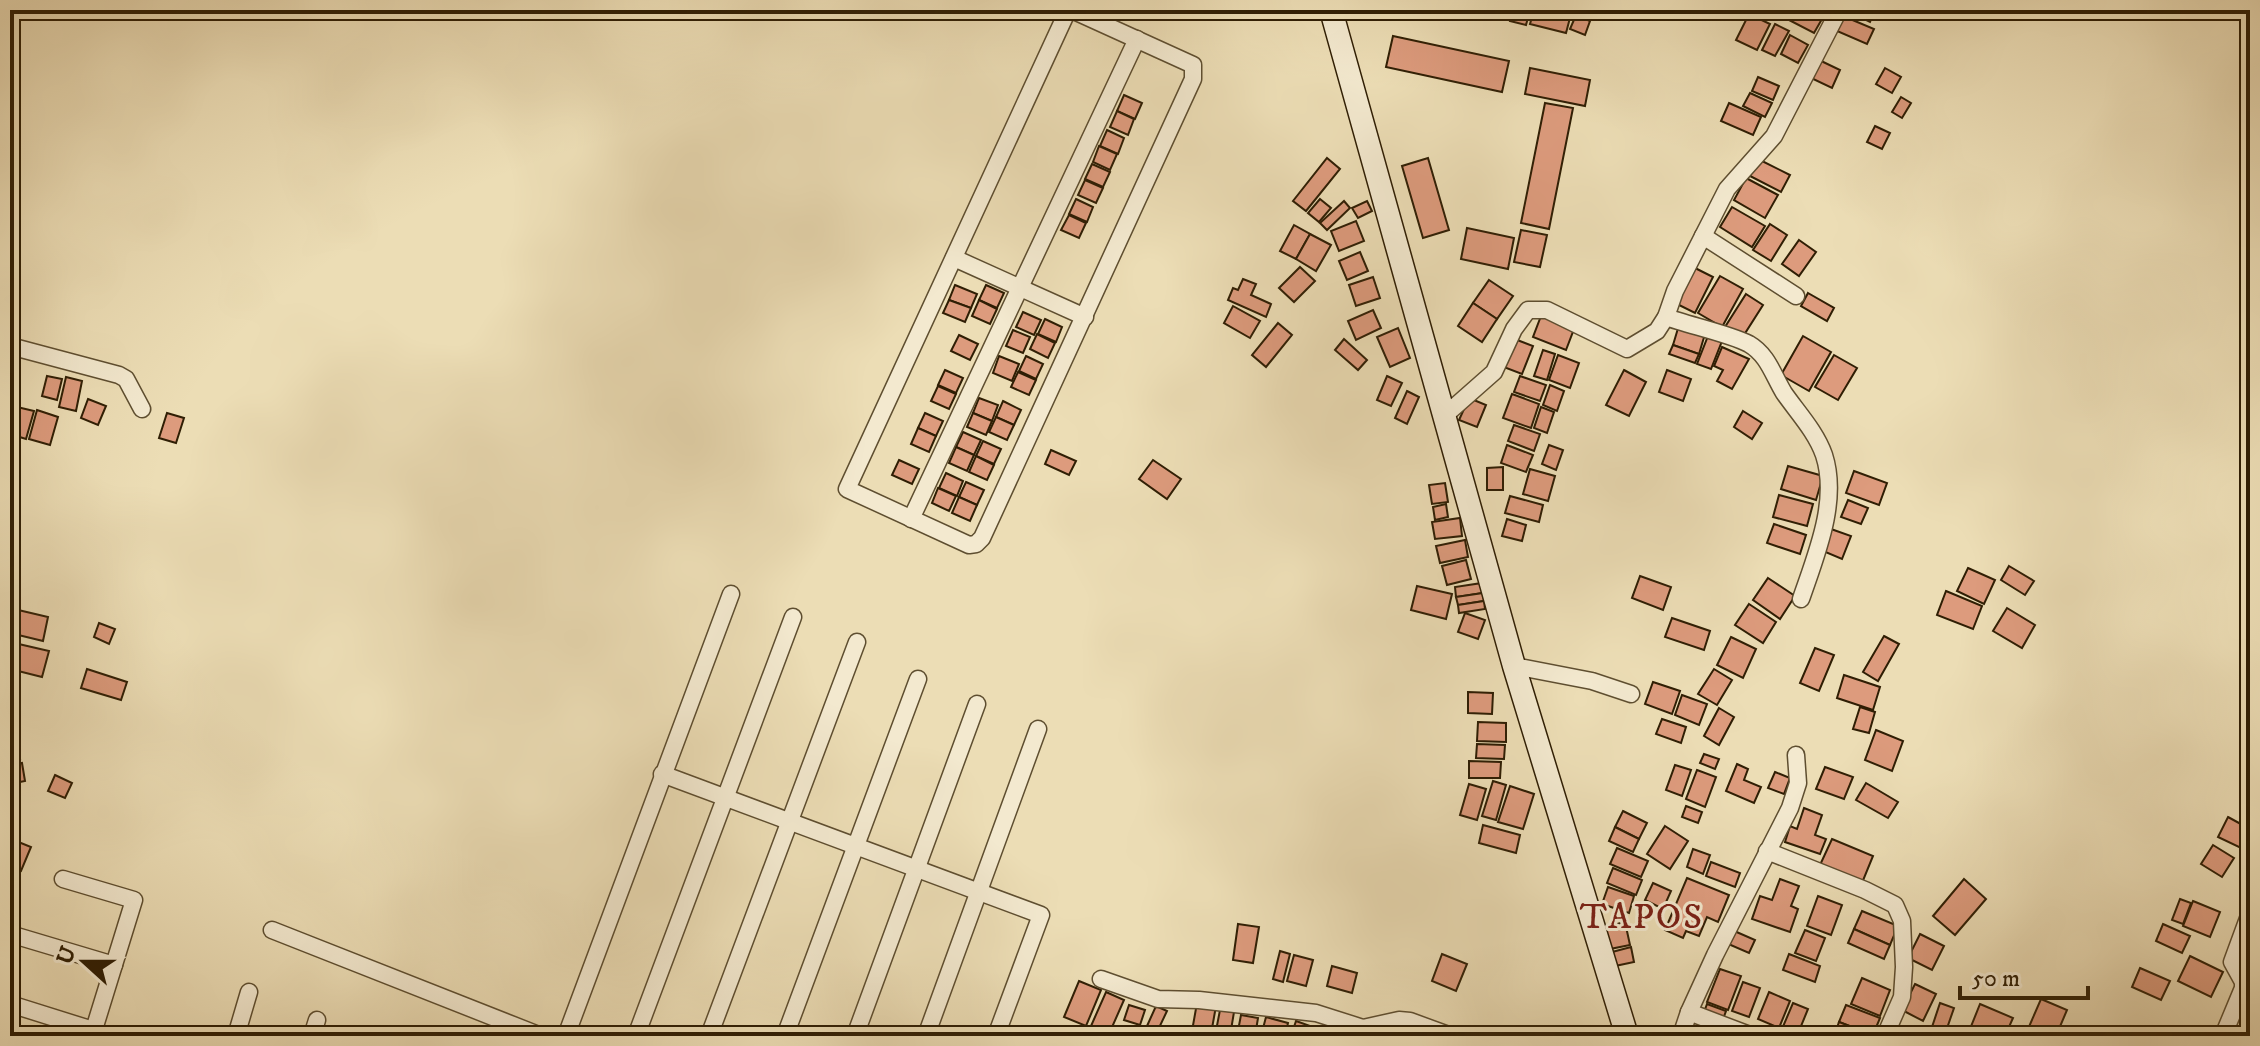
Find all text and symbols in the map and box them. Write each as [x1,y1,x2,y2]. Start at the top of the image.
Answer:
district label: TAPOS [1580,895,1704,940]
north arrow [44,922,124,1002]
text: U [51,943,82,968]
scale bar [1960,950,2088,1000]
text: 50 m [1972,964,2020,994]

